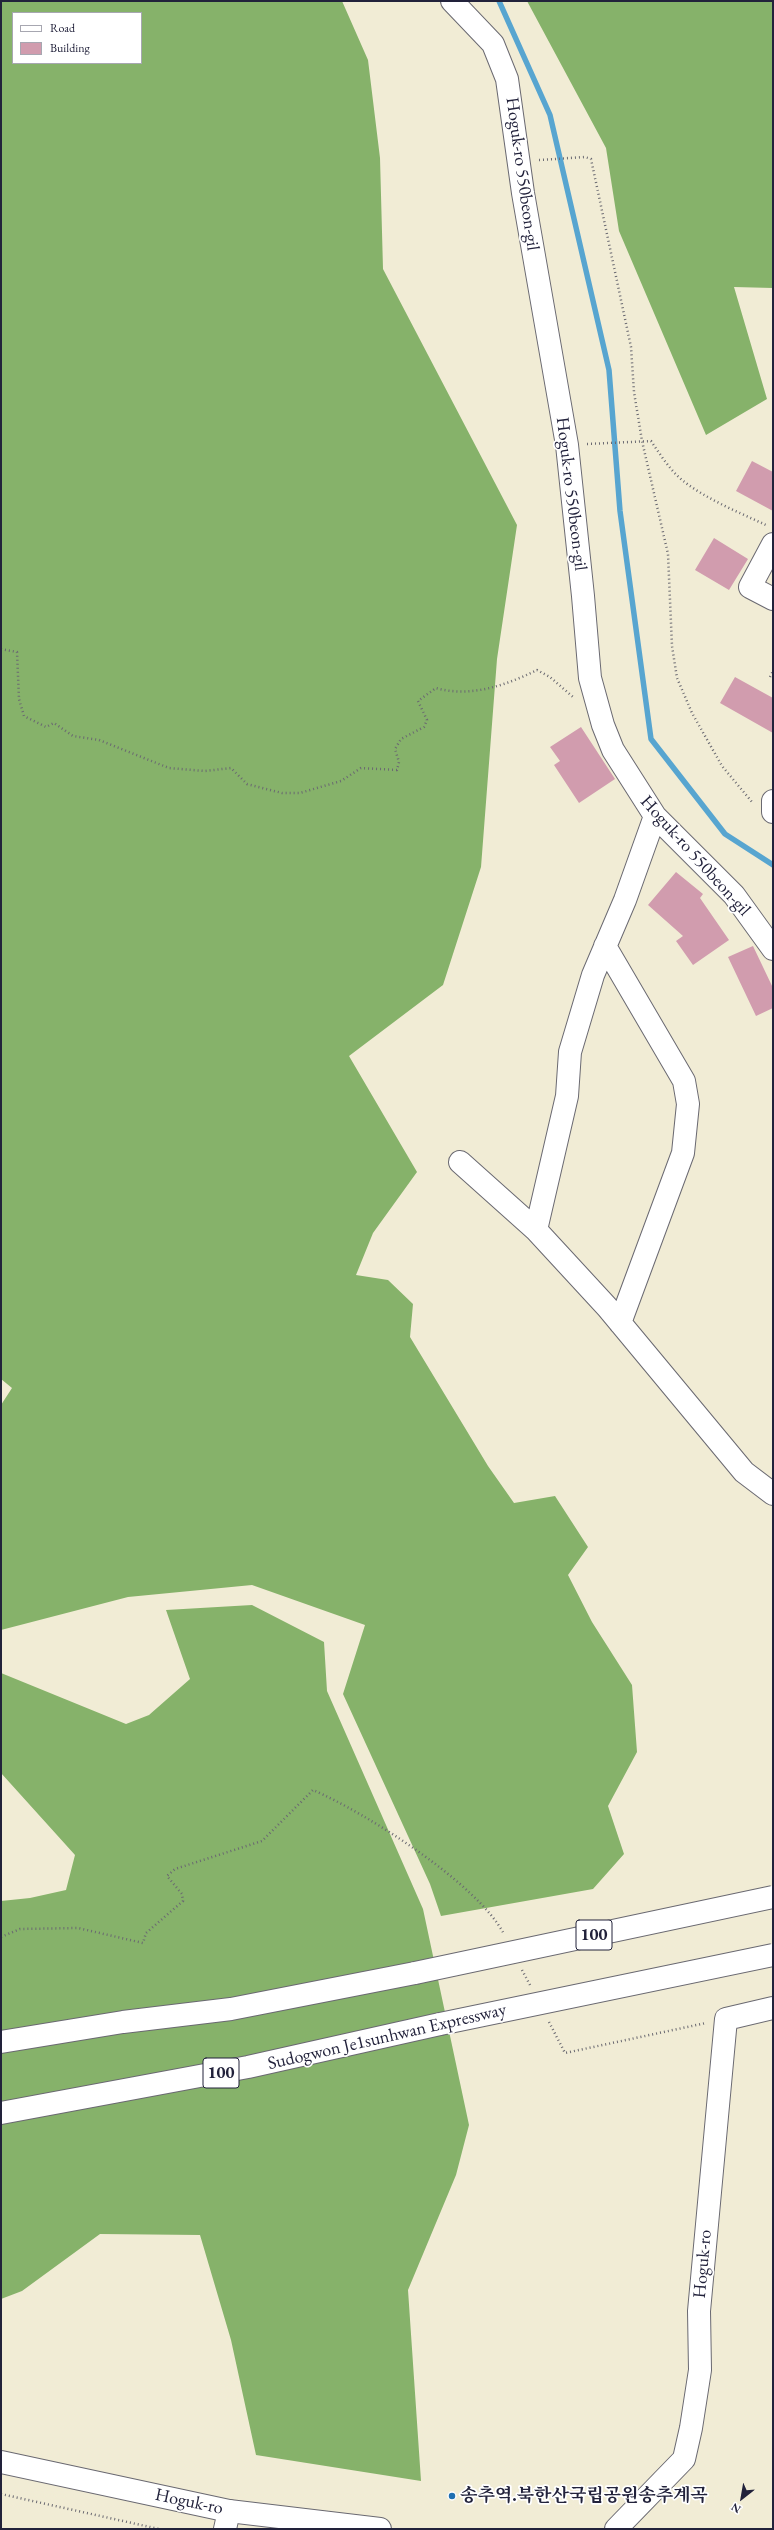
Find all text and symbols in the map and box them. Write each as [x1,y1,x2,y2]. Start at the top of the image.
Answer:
legend [12,12,142,64]
text: Road [50,20,75,36]
text: Building [50,40,90,56]
street label: Hoguk-ro 550beon-gil [501,96,543,252]
street label: Hoguk-ro 550beon-gil [551,416,591,572]
street label: Hoguk-ro 550beon-gil [635,791,755,921]
road number: 100 [576,1920,612,1950]
street label: Sudogwon Je1sunhwan Expressway [266,1999,508,2075]
road number: 100 [203,2058,239,2088]
street label: Hoguk-ro [689,2229,717,2299]
north arrow [722,2478,762,2518]
street label: Hoguk-ro [153,2484,225,2520]
place label: 송추역.북한산국립공원송추계곡 [460,2485,708,2507]
marker: 송추역.북한산국립공원송추계곡 [447,2491,457,2501]
text: N [728,2500,743,2517]

